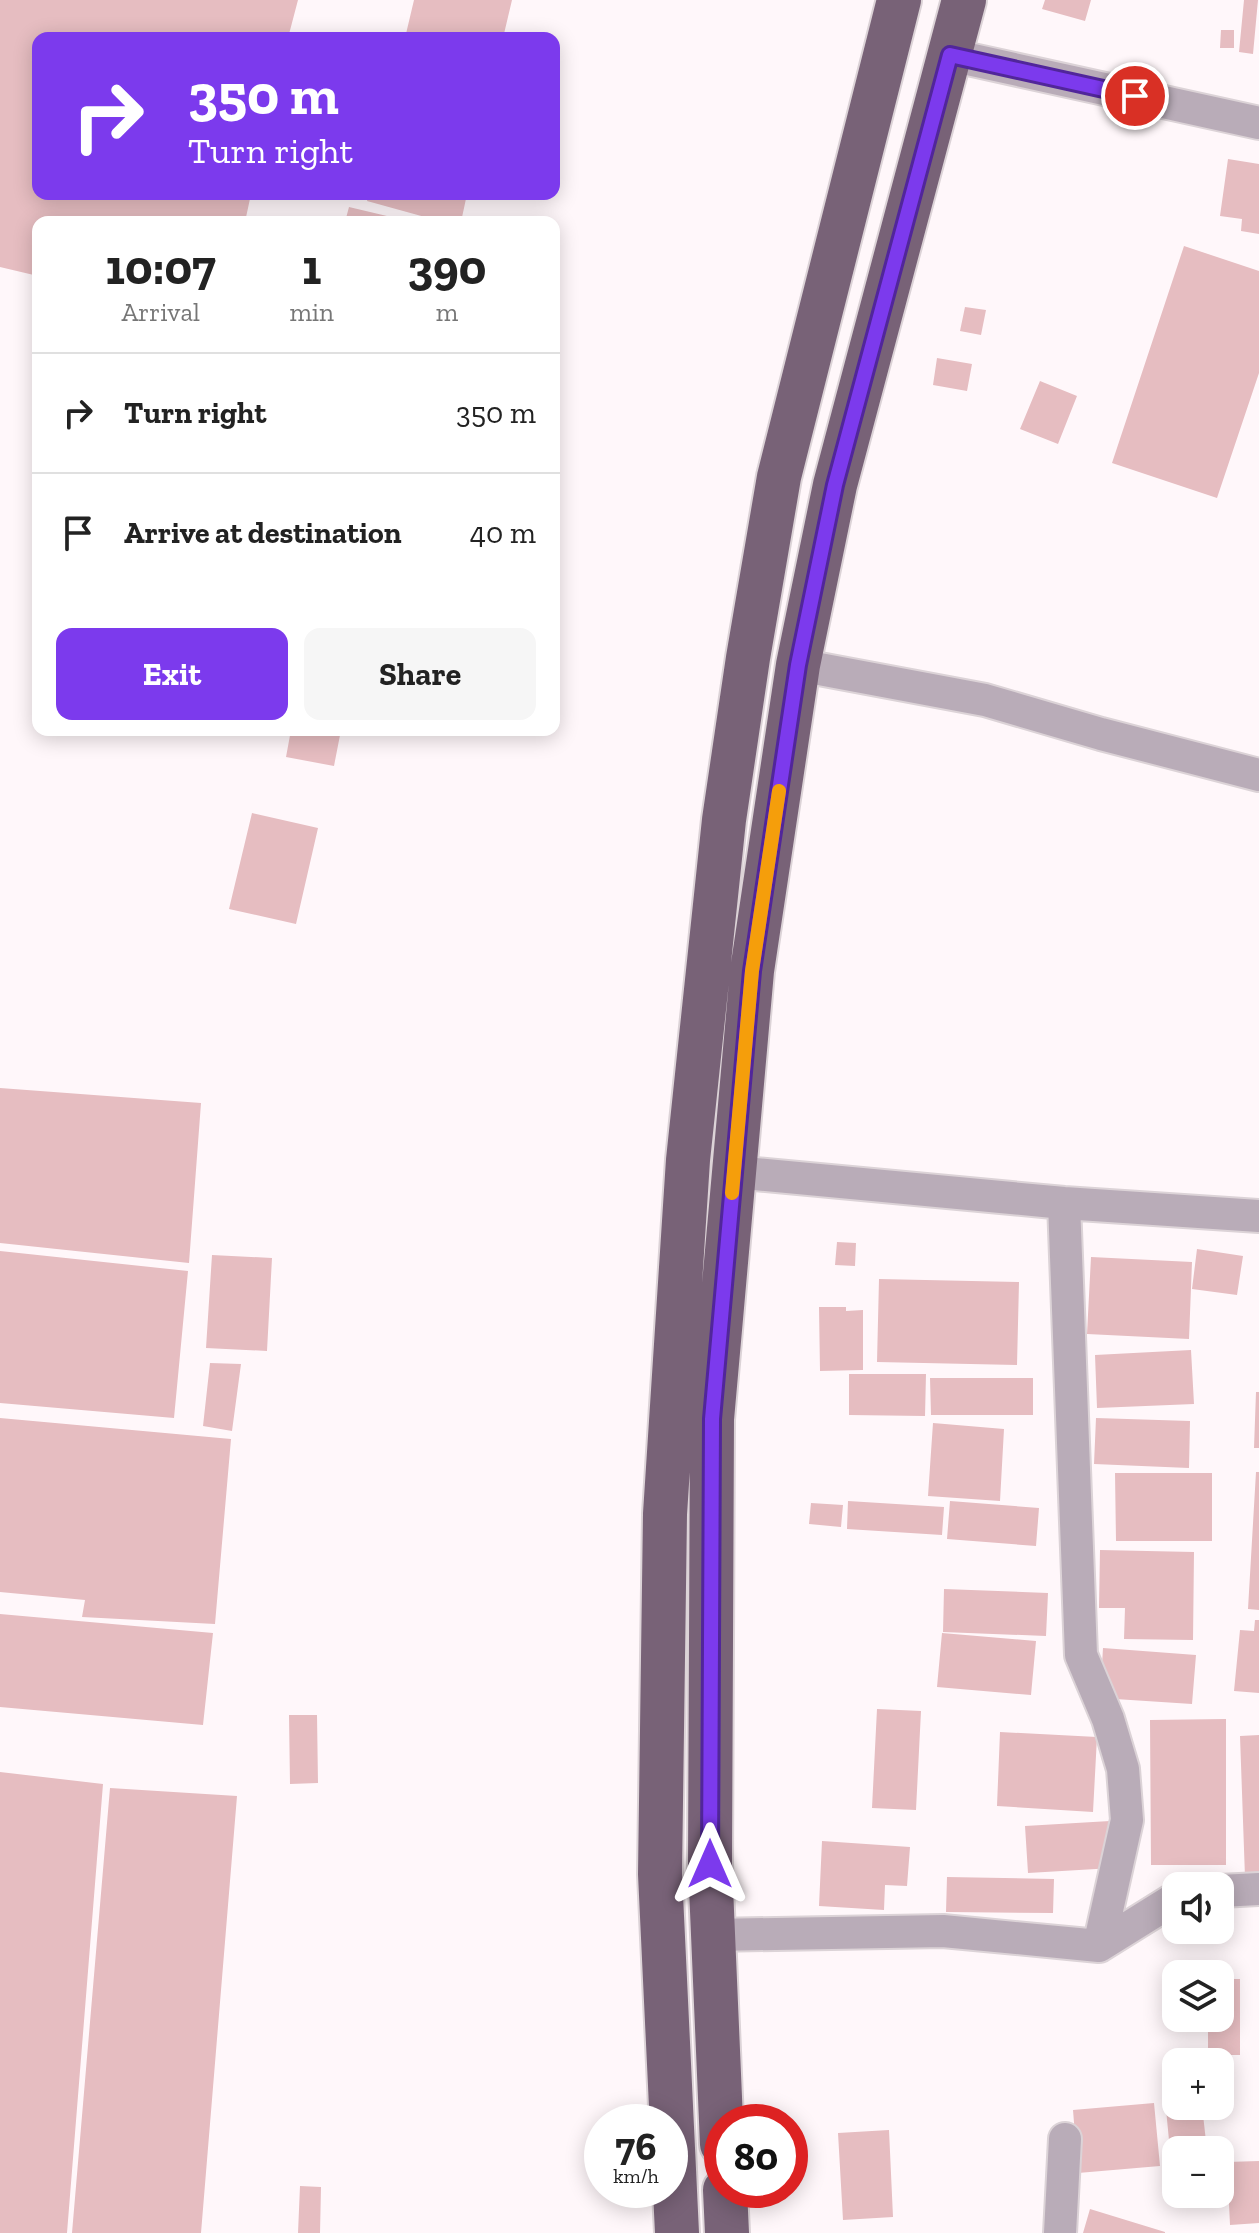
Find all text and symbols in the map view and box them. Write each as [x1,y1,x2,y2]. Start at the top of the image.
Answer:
text: 350 m [188,61,339,128]
pin [1101,62,1169,130]
icon: right [56,64,160,168]
icon: arrive [1113,74,1157,118]
text: Turn right [188,129,353,172]
text: 10:07 [106,239,216,296]
text: 1 [302,239,321,296]
text: 390 [408,239,486,296]
text: Arrival [122,296,200,328]
text: min [289,296,334,328]
text: m [436,296,458,328]
icon: right [56,391,100,435]
text: Turn right [124,395,266,431]
text: 350 m [456,395,536,431]
icon: arrive [56,511,100,555]
text: Arrive at destination [124,515,401,551]
text: 40 m [470,515,536,551]
button: Exit [56,628,288,720]
button: Share [304,628,536,720]
position arrow [668,1822,752,1906]
map controls [1162,1872,1234,2208]
button: sound [1162,1872,1234,1944]
button: layers [1162,1960,1234,2032]
button: + [1162,2048,1234,2120]
speed limit sign: 80 [704,2104,808,2208]
text: 76 [615,2122,657,2170]
button: − [1162,2136,1234,2208]
text: km/h [613,2164,659,2188]

